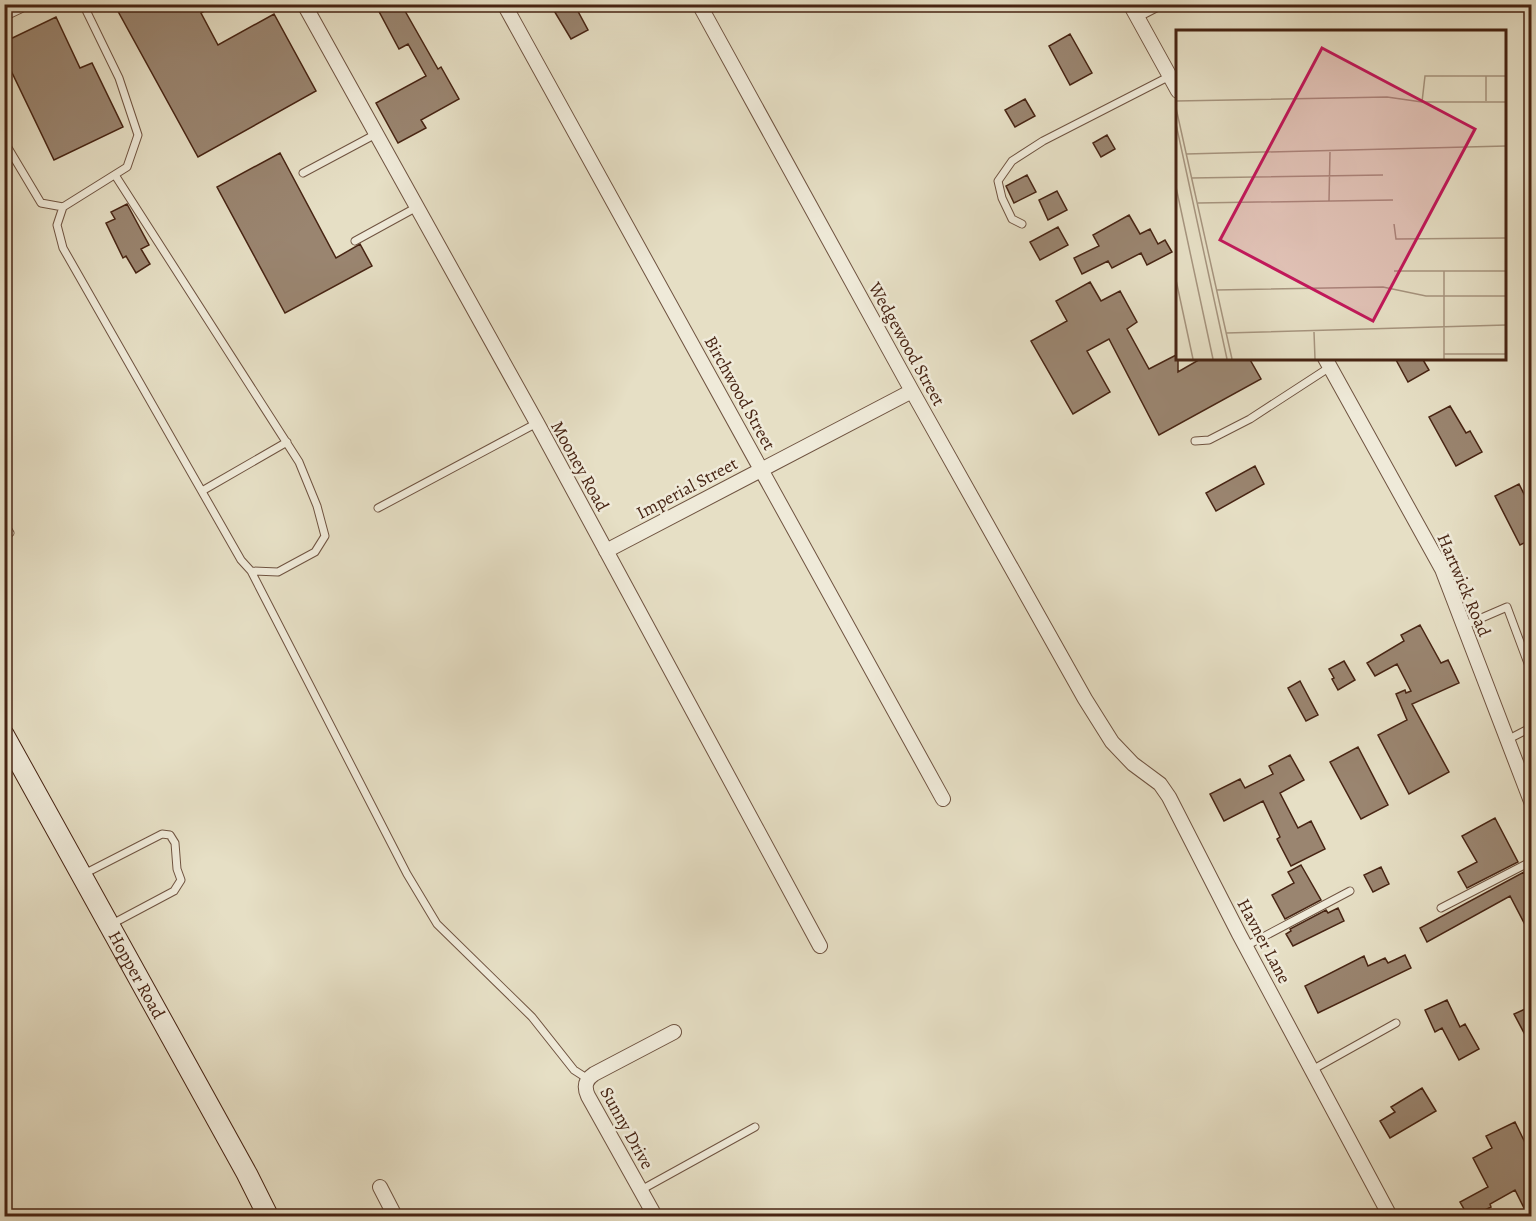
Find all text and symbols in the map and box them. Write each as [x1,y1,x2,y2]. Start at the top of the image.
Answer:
inset map [1176,30,1506,360]
street label: Wedgewood Street [863,277,951,410]
street label: Birchwood Street [699,332,781,454]
street label: Mooney Road [545,417,615,516]
street label: Imperial Street [632,451,742,525]
street label: Hartwick Road [1431,530,1497,641]
street label: Havner Lane [1232,894,1296,988]
street label: Hopper Road [103,926,171,1023]
street label: Sunny Drive [595,1083,659,1173]

